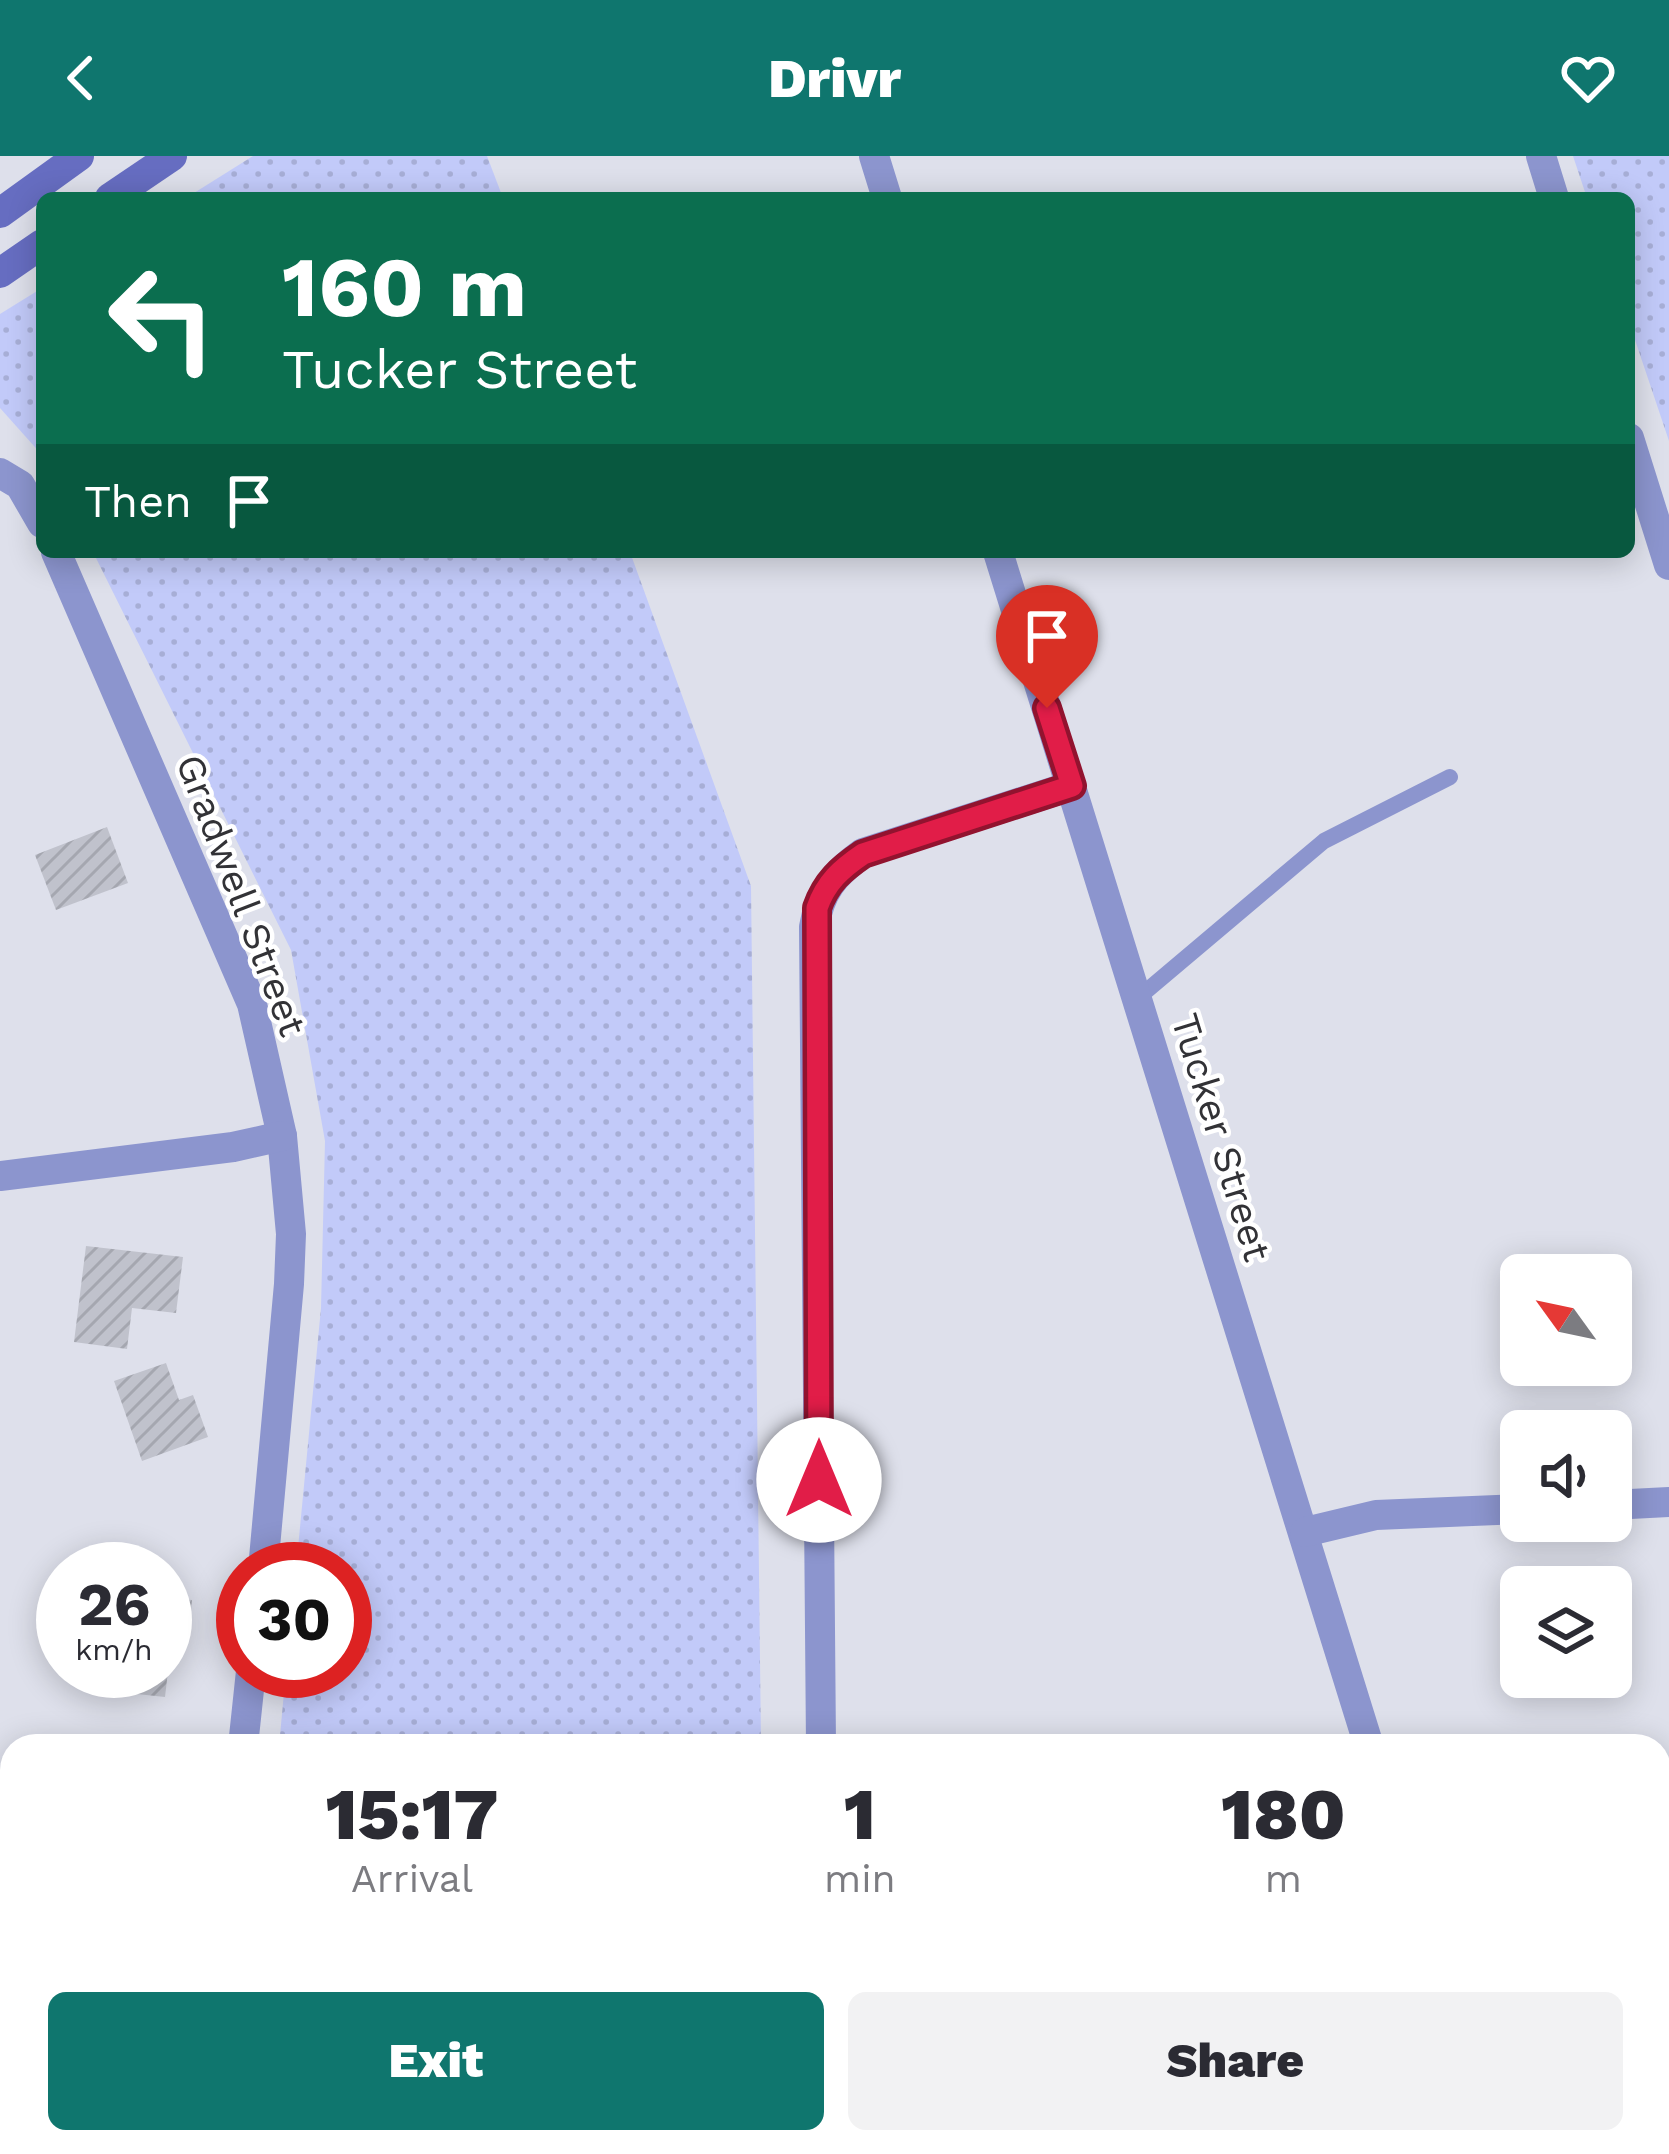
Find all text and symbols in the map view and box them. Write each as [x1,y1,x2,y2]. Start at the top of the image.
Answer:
icon: back [48,45,114,111]
icon: heart [1555,45,1621,111]
text: Drivr [768,47,901,110]
text: 160 m [282,238,527,336]
icon: left [84,240,240,396]
text: Tucker Street [282,338,637,401]
icon: arrive [216,468,282,534]
text: Then [84,475,192,528]
pin [996,585,1098,708]
icon: arrive [1014,603,1080,669]
street label: Gradwell Street [167,748,316,1042]
street label: Tucker Street [1163,1008,1281,1266]
north arrow [1500,1254,1632,1386]
map controls [1500,1254,1632,1698]
button: sound [1500,1410,1632,1542]
position arrow [756,1417,882,1543]
speed limit sign: 30 [216,1542,372,1698]
button: layers [1500,1566,1632,1698]
text: 26 [78,1569,150,1640]
text: km/h [75,1632,153,1667]
text: 15:17 [325,1772,499,1856]
text: 1 [844,1772,876,1856]
text: 180 [1221,1772,1346,1856]
text: Arrival [351,1856,473,1901]
text: min [824,1856,896,1901]
text: m [1265,1856,1302,1901]
button: Exit [48,1992,824,2130]
button: Share [848,1992,1623,2130]

